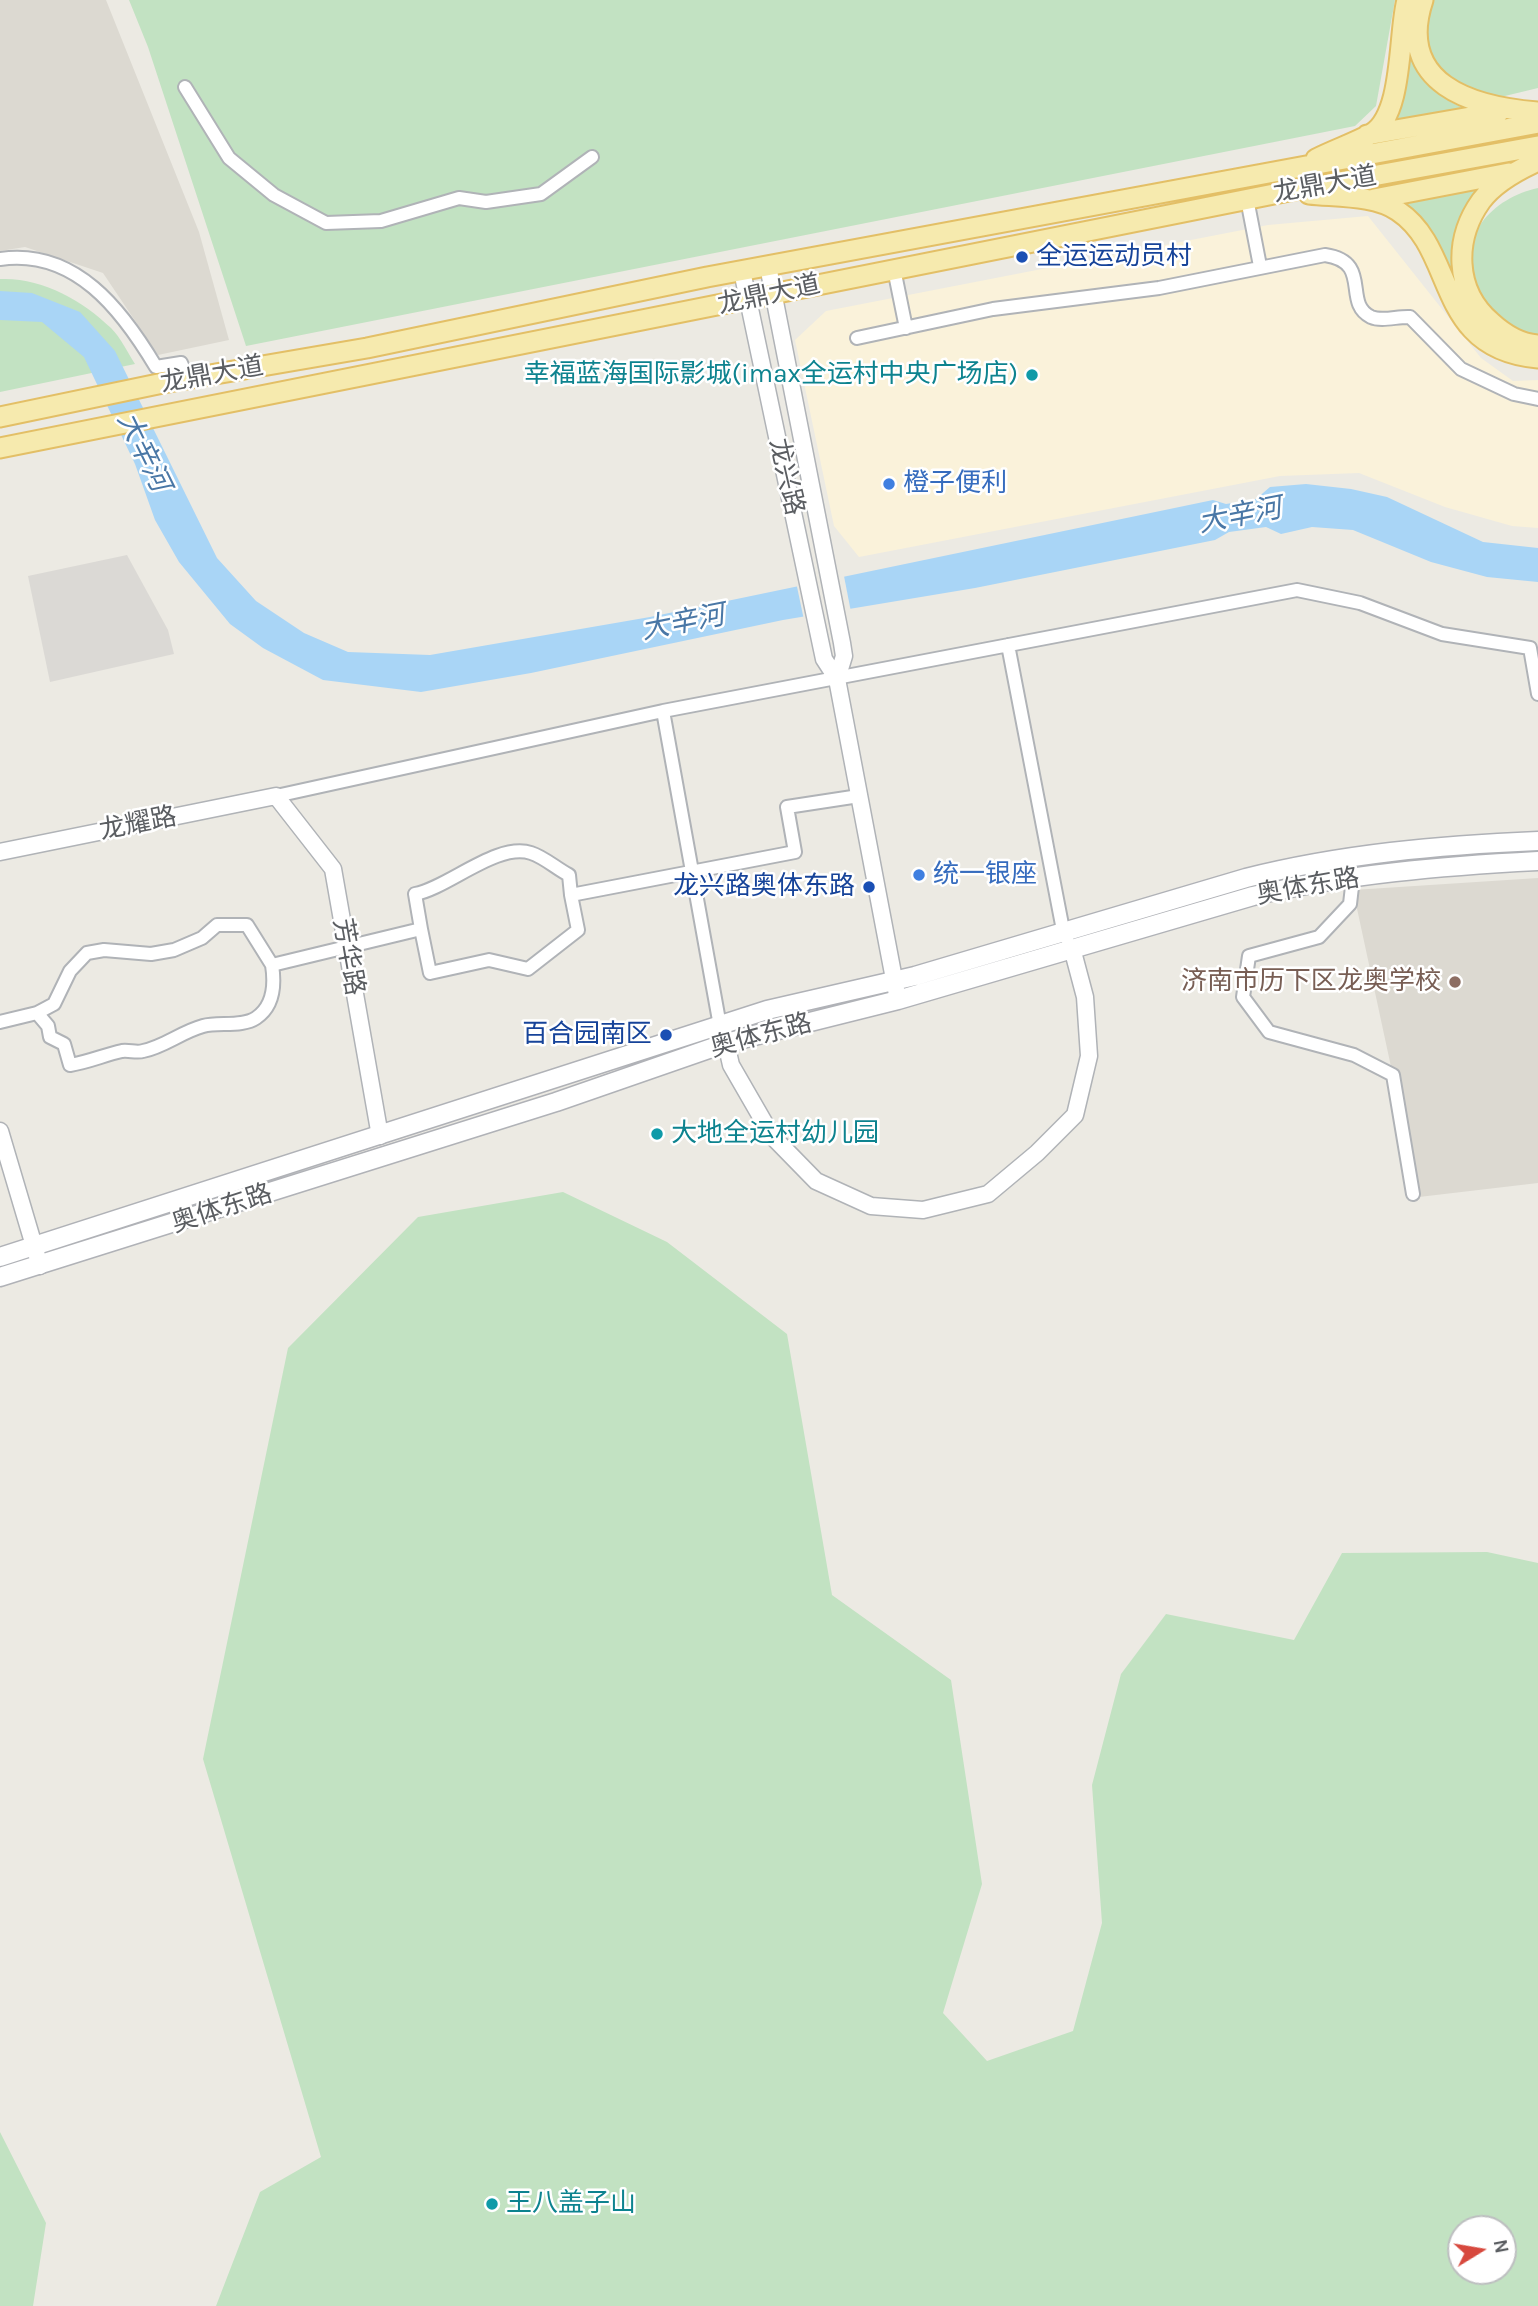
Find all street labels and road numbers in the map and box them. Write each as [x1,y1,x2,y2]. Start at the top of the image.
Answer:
street label: 龙鼎大道 [1271,161,1379,209]
street label: 龙鼎大道 [715,269,823,321]
street label: 龙鼎大道 [158,351,266,399]
street label: 龙兴路 [762,435,810,519]
street label: 龙耀路 [97,801,179,847]
street label: 奥体东路 [1254,863,1362,911]
street label: 芳华路 [326,916,370,998]
street label: 奥体东路 [707,1007,815,1065]
street label: 奥体东路 [168,1178,276,1240]

